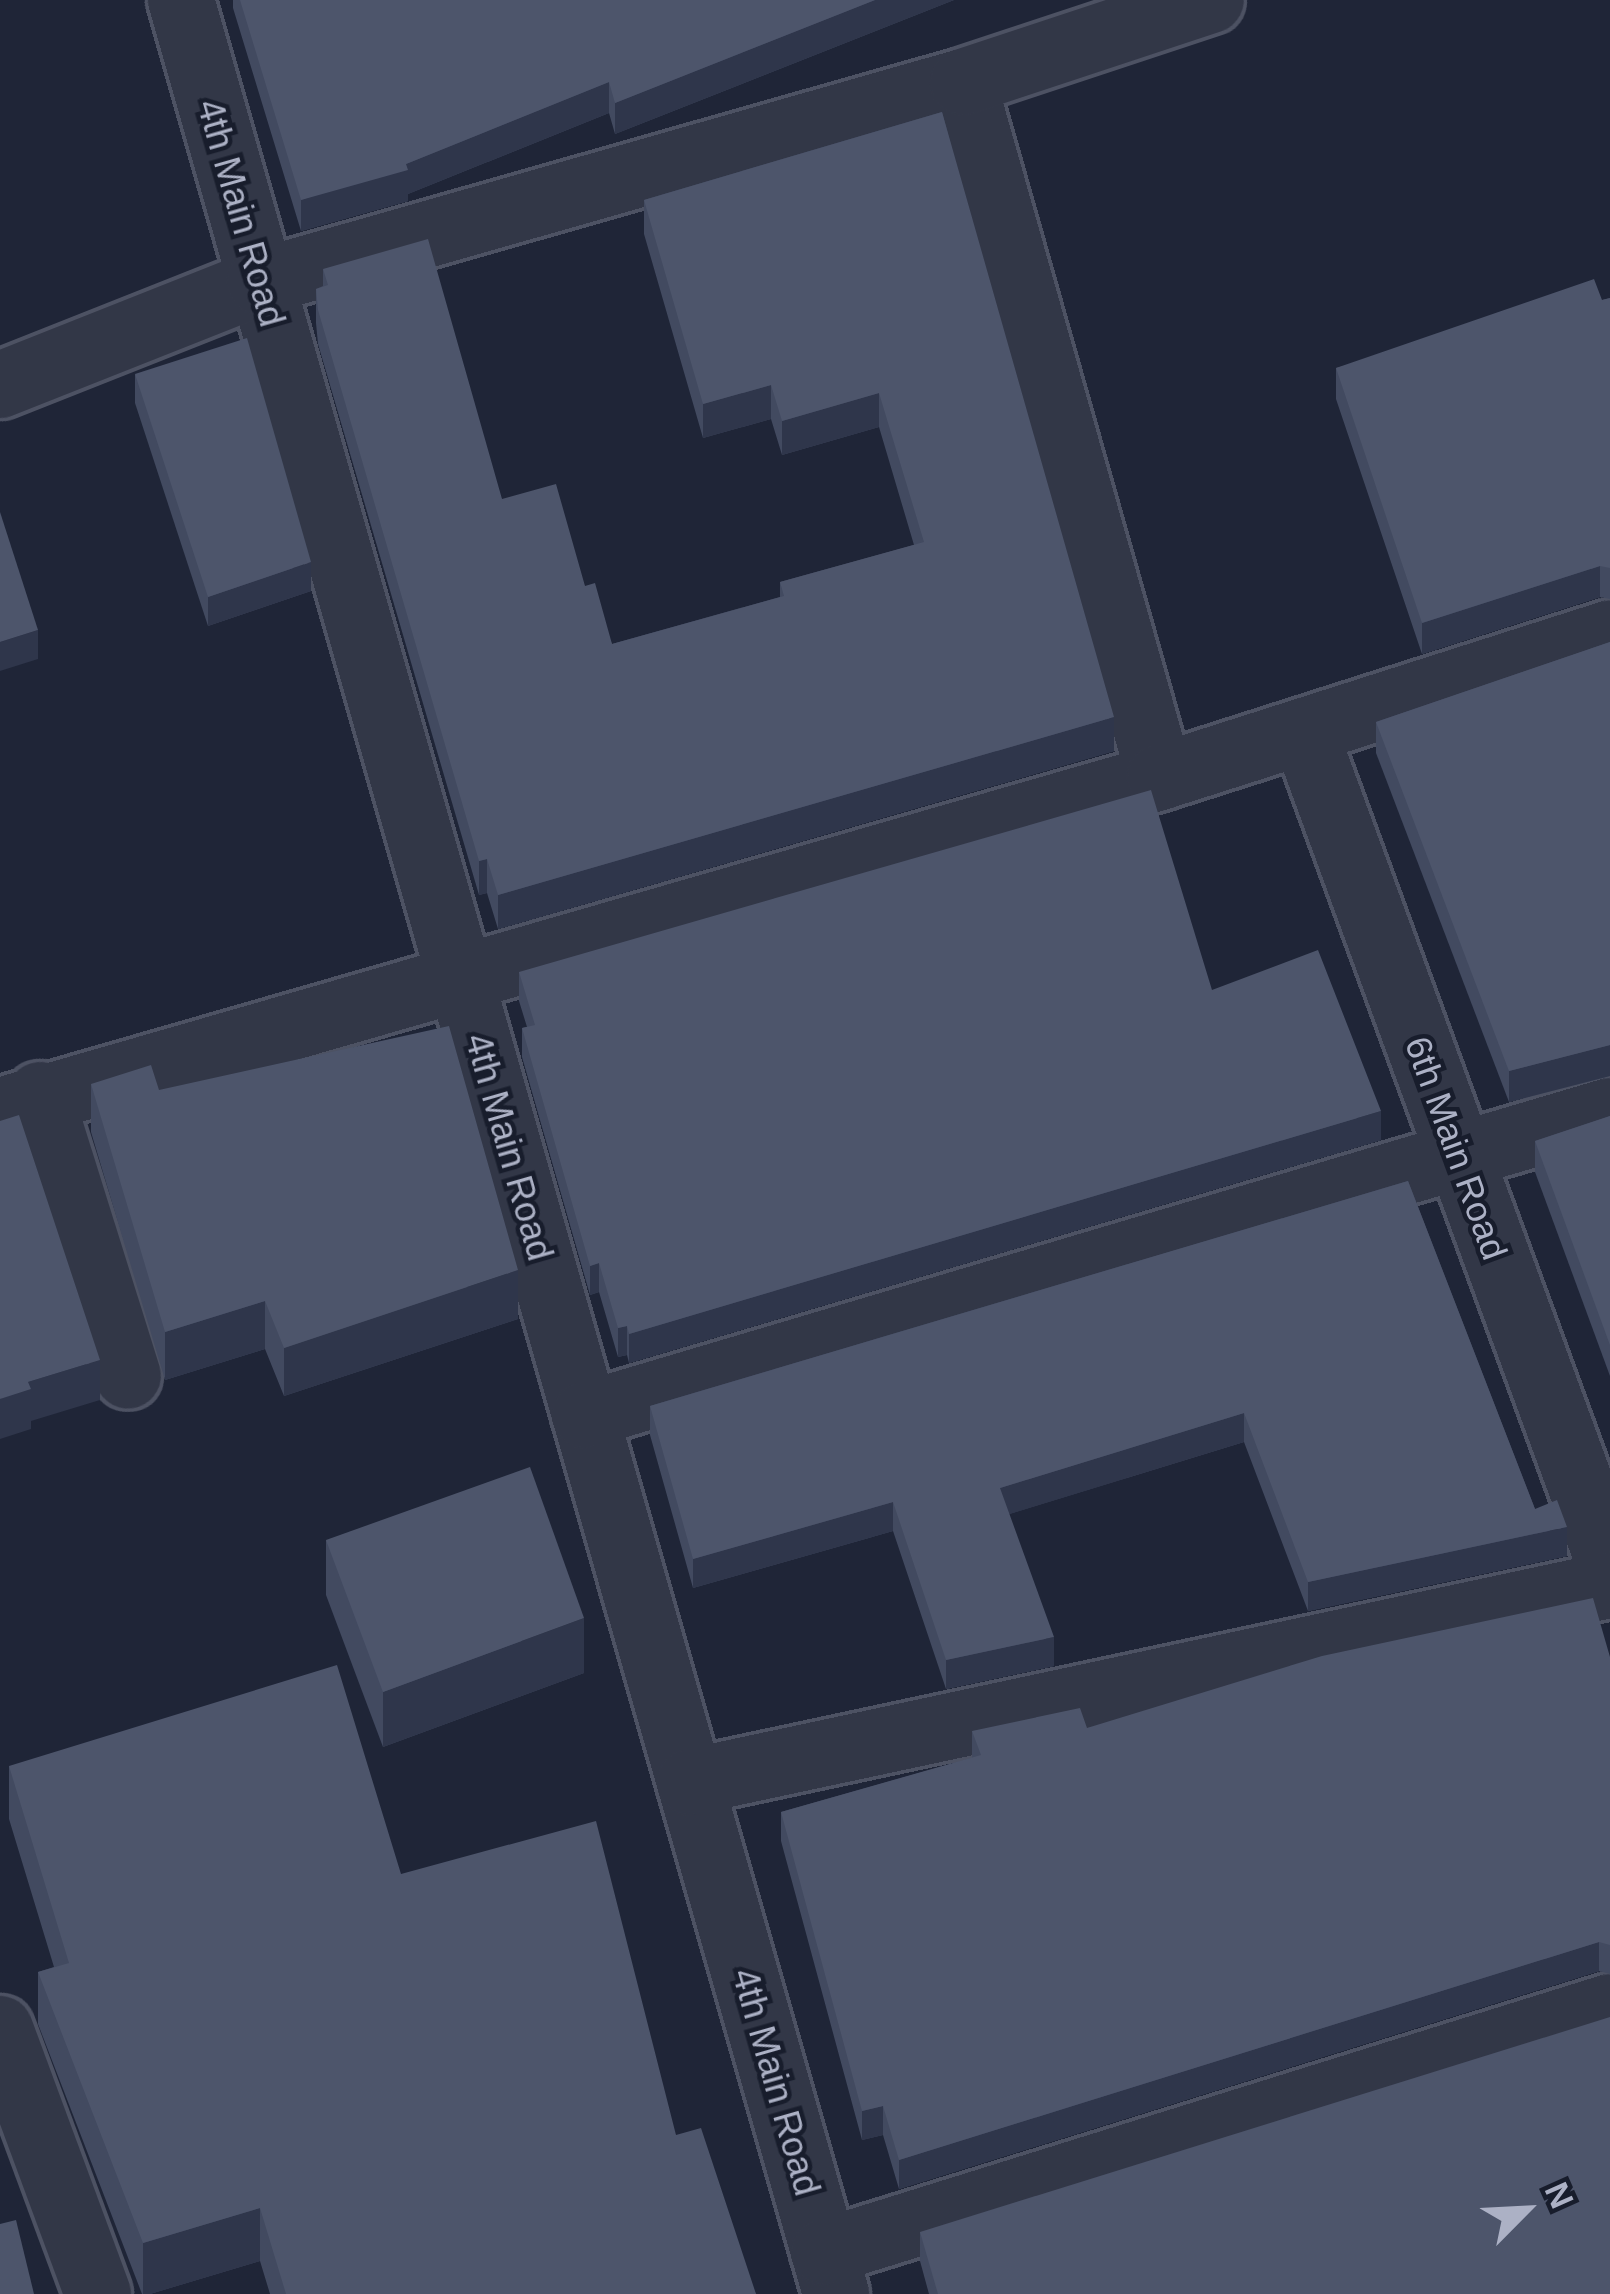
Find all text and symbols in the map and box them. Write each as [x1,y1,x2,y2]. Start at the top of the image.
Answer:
street label: 4th Main Road [188,95,294,331]
street label: 4th Main Road [456,1029,562,1265]
street label: 6th Main Road [1396,1031,1516,1265]
street label: 4th Main Road [723,1964,829,2200]
north arrow [1466,2150,1586,2270]
text: N [1538,2177,1581,2214]

